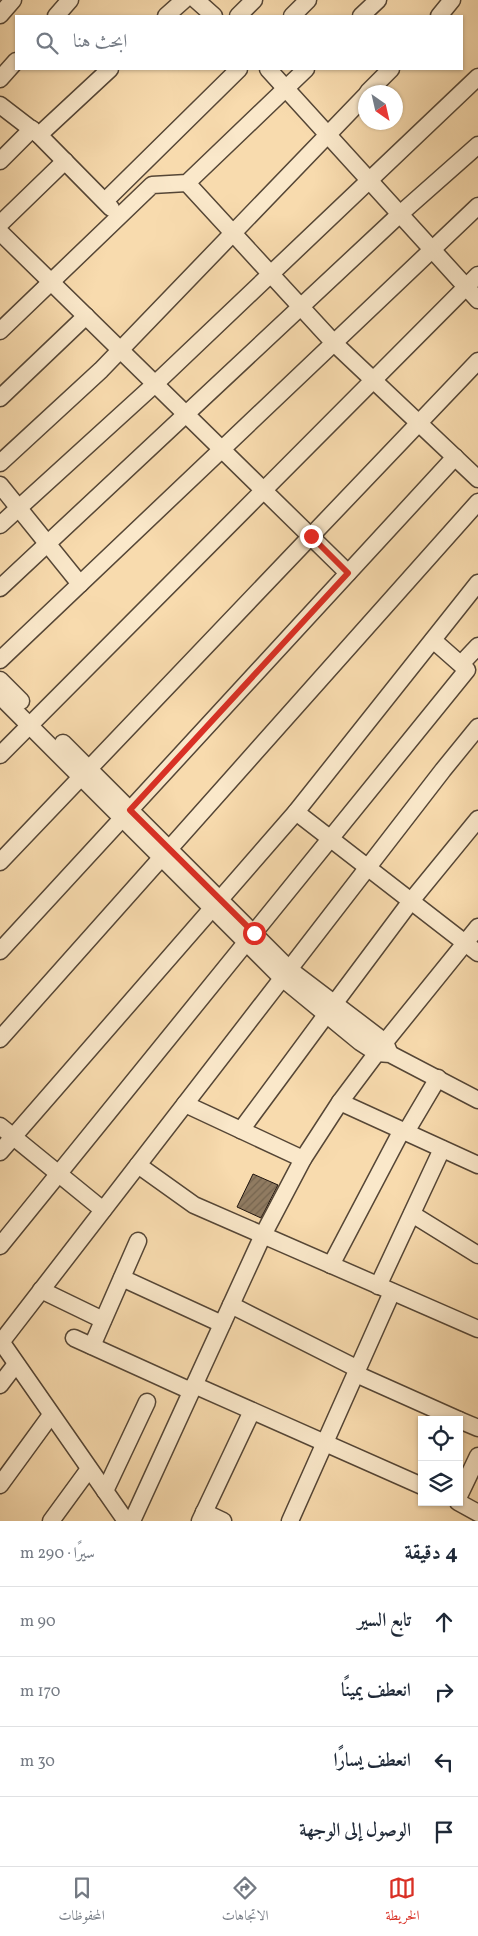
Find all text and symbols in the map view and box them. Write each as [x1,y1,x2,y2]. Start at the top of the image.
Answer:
search box [15,15,463,70]
icon: search [33,29,61,57]
text: ابحث هنا [73,29,127,55]
north arrow [358,85,403,130]
route end [300,525,323,548]
route start [243,922,266,945]
map controls [418,1416,463,1506]
button: locate [418,1416,463,1461]
button: layers [418,1461,463,1506]
text: 4 دقيقة [404,1539,458,1568]
text: سيرًا · 290 m [20,1543,95,1565]
text: تابع السير [358,1608,411,1634]
icon: ahead [430,1608,458,1636]
text: 90 m [20,1611,56,1633]
text: انعطف يمينًا [341,1678,411,1704]
icon: right [430,1678,458,1706]
text: 170 m [20,1681,60,1703]
text: انعطف يسارًا [333,1748,411,1774]
icon: left [430,1748,458,1776]
text: 30 m [20,1751,55,1773]
text: الوصول إلى الوجهة [299,1818,411,1844]
icon: arrive [430,1818,458,1846]
tab: المحفوظات [59,1874,105,1929]
tab: الاتجاهات [222,1874,268,1929]
tab: الخريطة [385,1874,420,1929]

